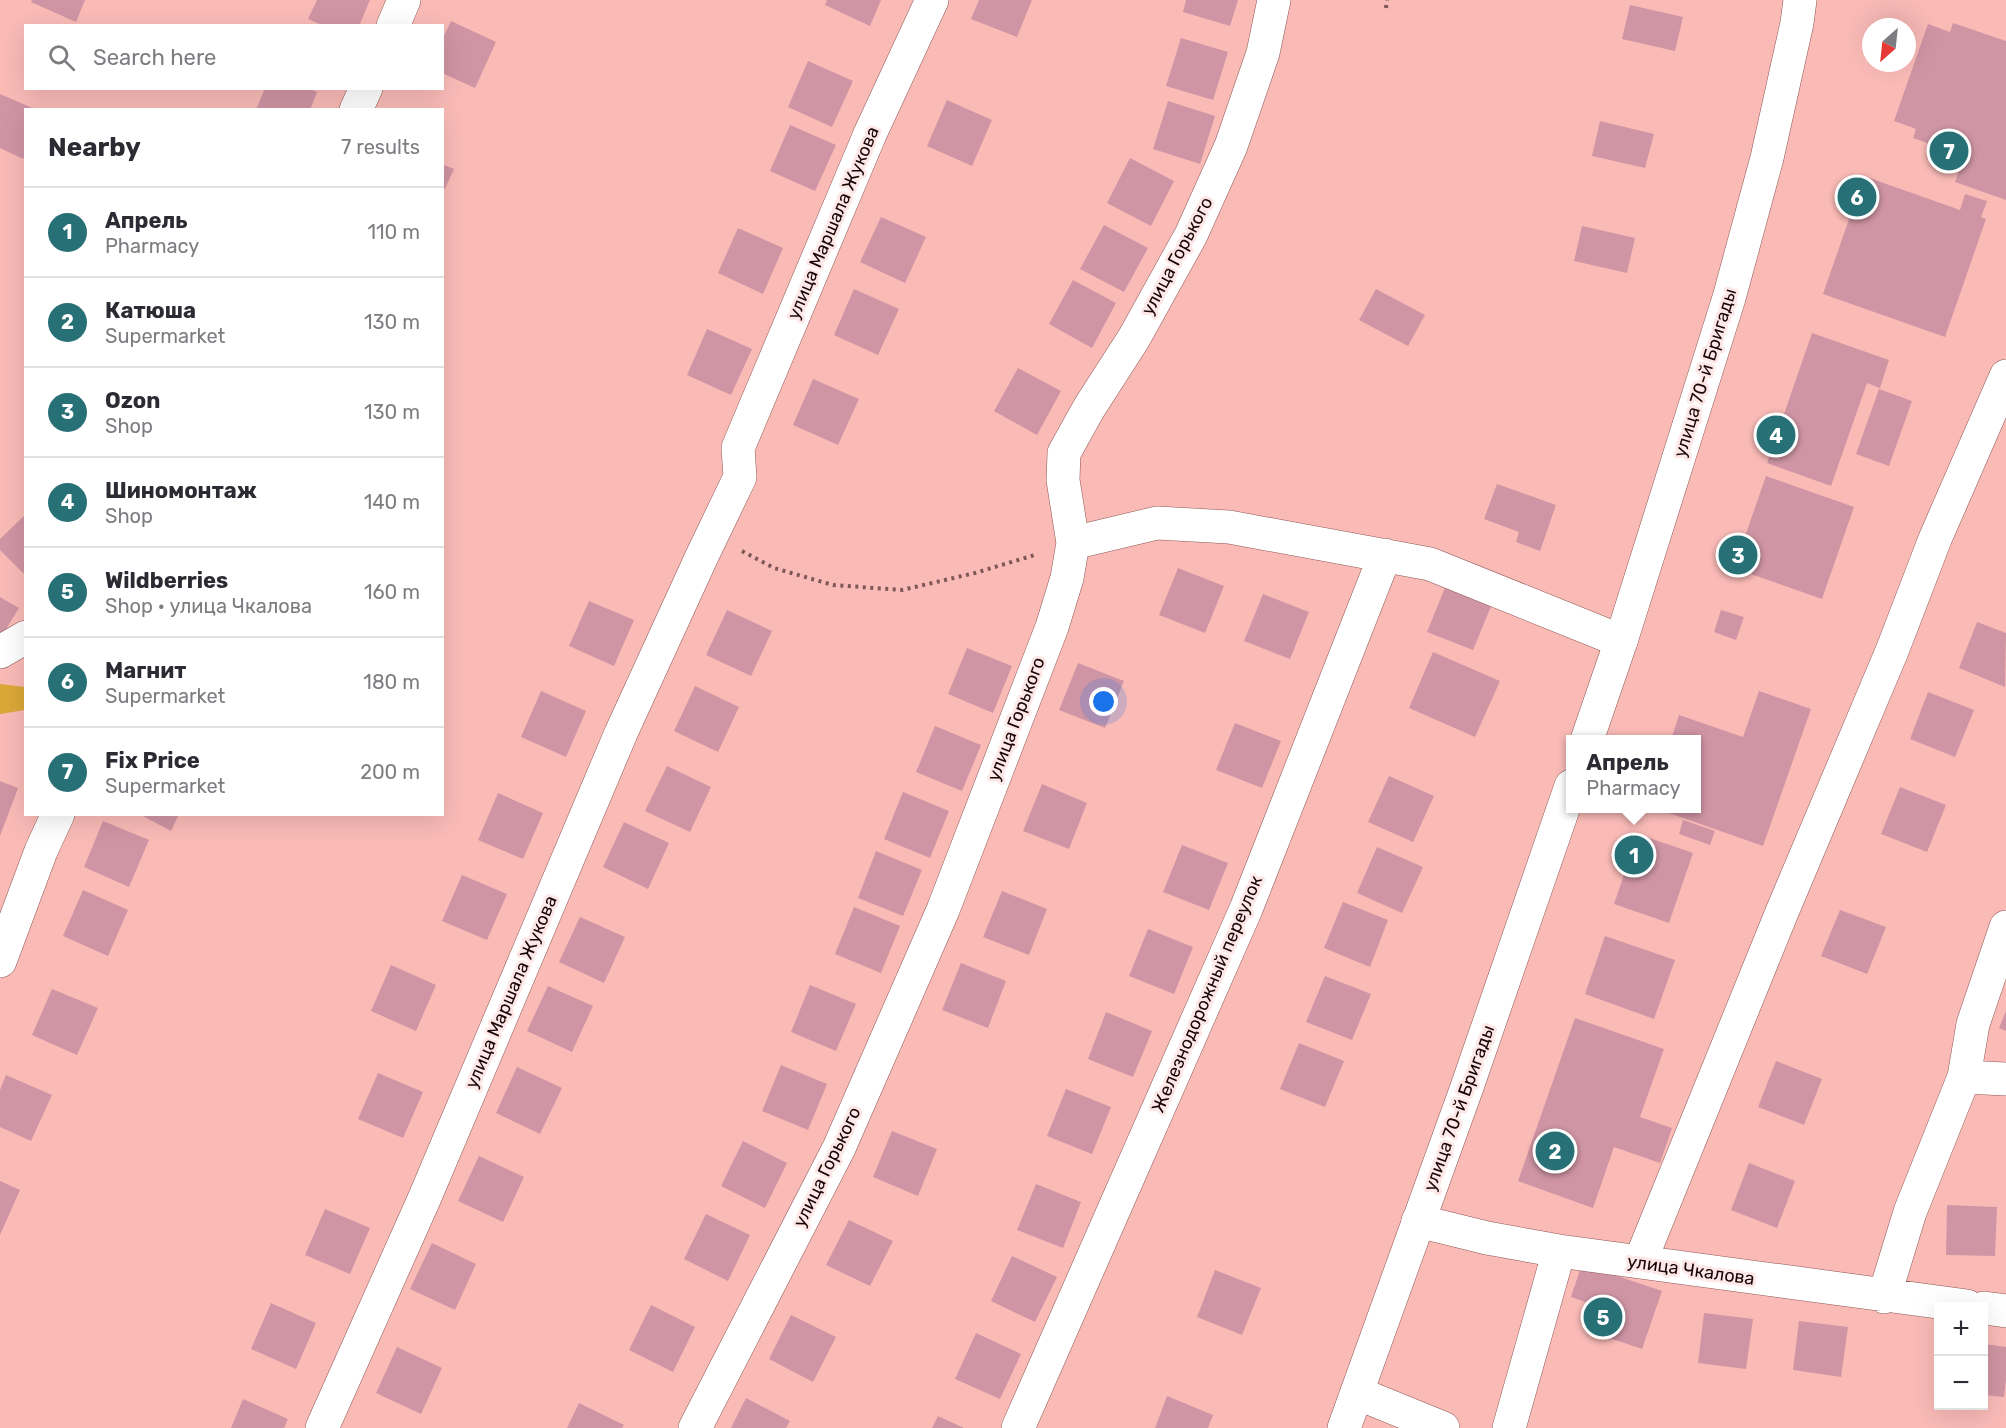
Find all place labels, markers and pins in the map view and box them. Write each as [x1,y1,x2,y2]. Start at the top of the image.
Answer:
pin: 7 [1930,128,1968,174]
pin: 6 [1838,174,1876,220]
pin: 4 [1756,412,1796,458]
pin: 3 [1718,532,1758,578]
pin: 1 [1614,832,1654,878]
pin: 2 [1536,1128,1574,1174]
pin: 5 [1584,1294,1622,1340]

